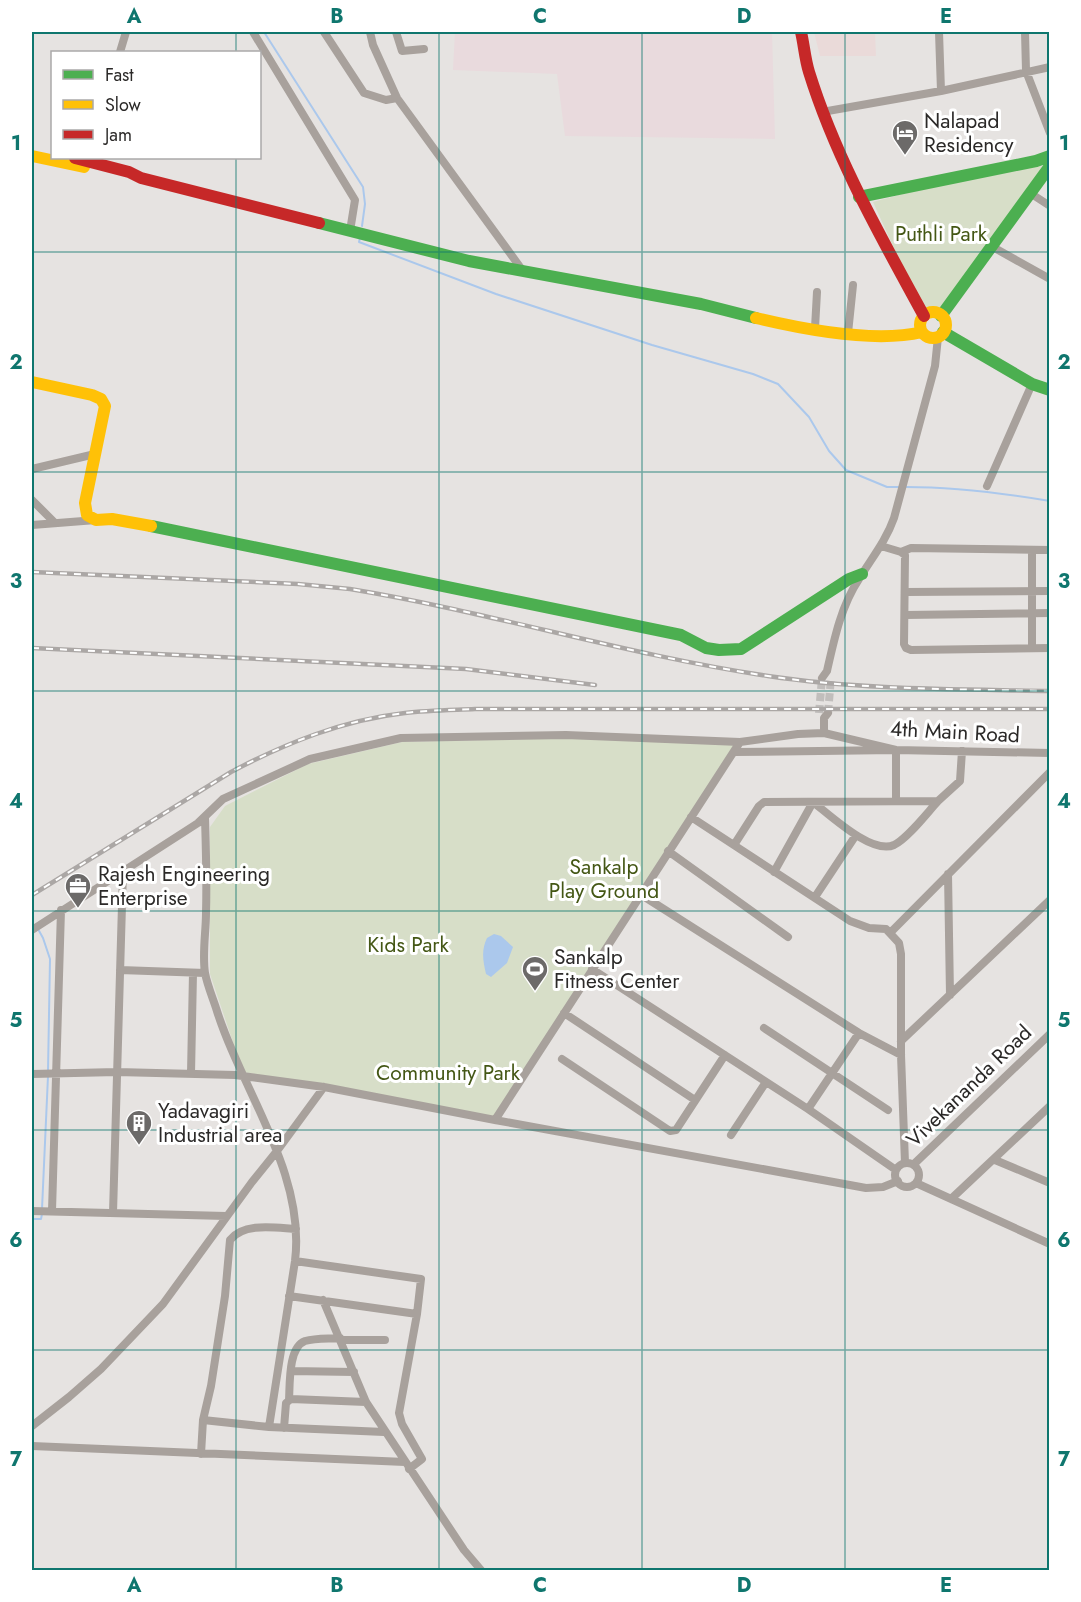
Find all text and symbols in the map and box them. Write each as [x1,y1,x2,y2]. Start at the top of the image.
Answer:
text: A [126,2,142,31]
text: B [330,2,344,31]
text: C [533,2,547,31]
text: D [737,2,751,31]
text: E [940,2,952,31]
legend [51,51,261,159]
text: Fast [105,62,134,88]
text: Slow [105,92,142,118]
place label: Nalapad Residency [924,106,1014,160]
hotel icon: Nalapad Residency [890,118,920,156]
text: Jam [103,122,132,148]
text: 1 [11,129,21,158]
text: 1 [1059,129,1069,158]
park label: Puthli Park [895,219,988,249]
text: 2 [9,348,23,377]
text: 2 [1057,348,1071,377]
text: 3 [10,567,22,596]
text: 3 [1058,567,1070,596]
street label: 4th Main Road [889,714,1021,750]
text: 4 [9,787,23,816]
text: 4 [1057,787,1071,816]
park label: Sankalp Play Ground [549,852,659,906]
place label: Rajesh Engineering Enterprise [98,859,270,913]
office icon: Rajesh Engineering Enterprise [63,871,93,909]
park label: Kids Park [367,930,449,960]
place label: Sankalp Fitness Center [554,942,680,996]
sports icon: Sankalp Fitness Center [520,954,550,992]
text: 5 [10,1006,23,1035]
text: 5 [1058,1006,1071,1035]
street label: Vivekananda Road [900,1018,1038,1154]
park label: Community Park [376,1058,521,1088]
place label: Yadavagiri Industrial area [158,1096,282,1150]
building icon: Yadavagiri Industrial area [124,1108,154,1146]
text: 6 [9,1226,23,1255]
text: 6 [1057,1226,1071,1255]
text: 7 [10,1445,23,1474]
text: 7 [1058,1445,1071,1474]
text: A [126,1571,142,1600]
text: B [330,1571,344,1600]
text: C [533,1571,547,1600]
text: D [737,1571,751,1600]
text: E [940,1571,952,1600]

